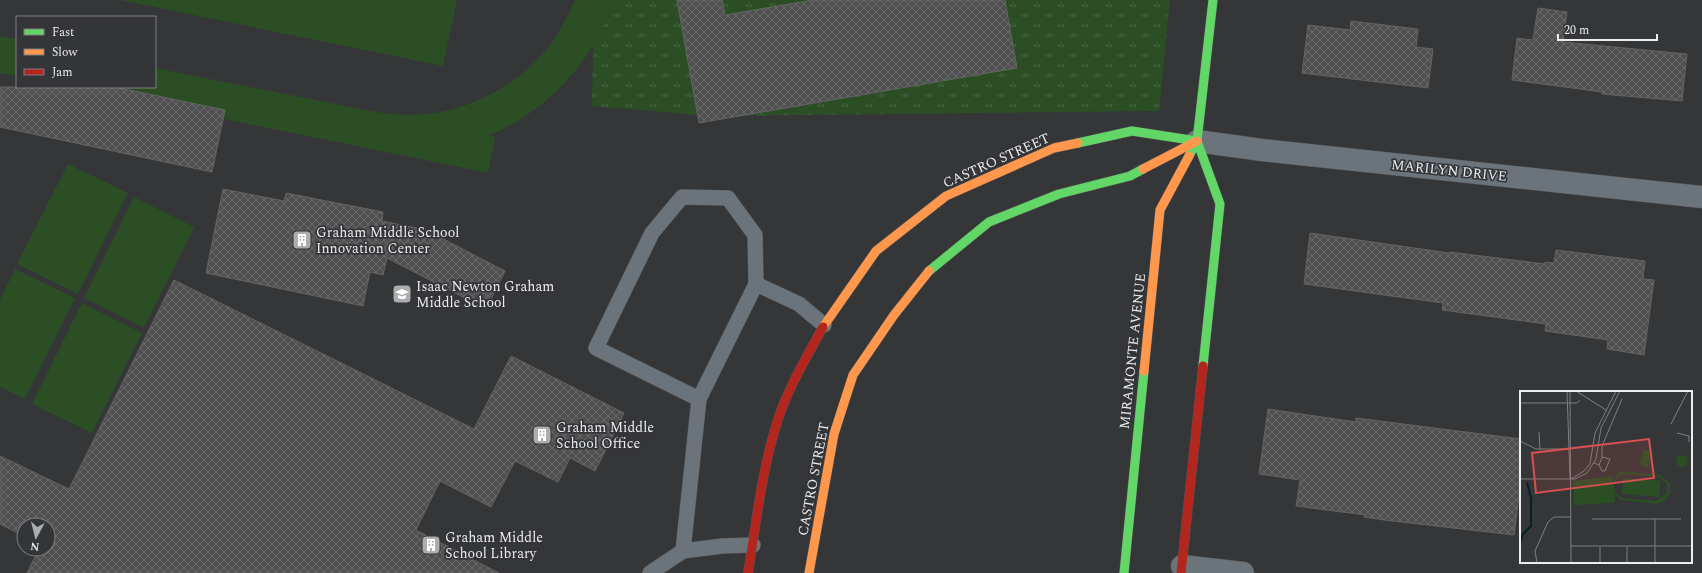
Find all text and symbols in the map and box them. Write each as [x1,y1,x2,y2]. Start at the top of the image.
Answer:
legend [16,16,156,88]
scale bar [1558,16,1657,42]
text: 20 m [1564,21,1589,40]
text: Fast [52,23,74,42]
text: Slow [52,43,78,62]
text: Jam [52,63,73,82]
street label: CASTRO STREET [939,127,1053,193]
street label: MARILYN DRIVE [1390,154,1508,187]
place label: Graham Middle School Innovation Center [316,222,459,259]
building icon: Graham Middle School Innovation Center [291,229,313,251]
street label: MIRAMONTE AVENUE [1114,272,1151,430]
place label: Isaac Newton Graham Middle School [416,276,554,313]
school or university icon: Isaac Newton Graham Middle School [391,283,413,305]
inset map [1520,391,1692,563]
place label: Graham Middle School Office [556,417,654,454]
street label: CASTRO STREET [792,421,835,538]
building icon: Graham Middle School Office [531,424,553,446]
north arrow [16,517,56,557]
place label: Graham Middle School Library [445,527,543,564]
building icon: Graham Middle School Library [420,534,442,556]
text: N [29,537,40,555]

